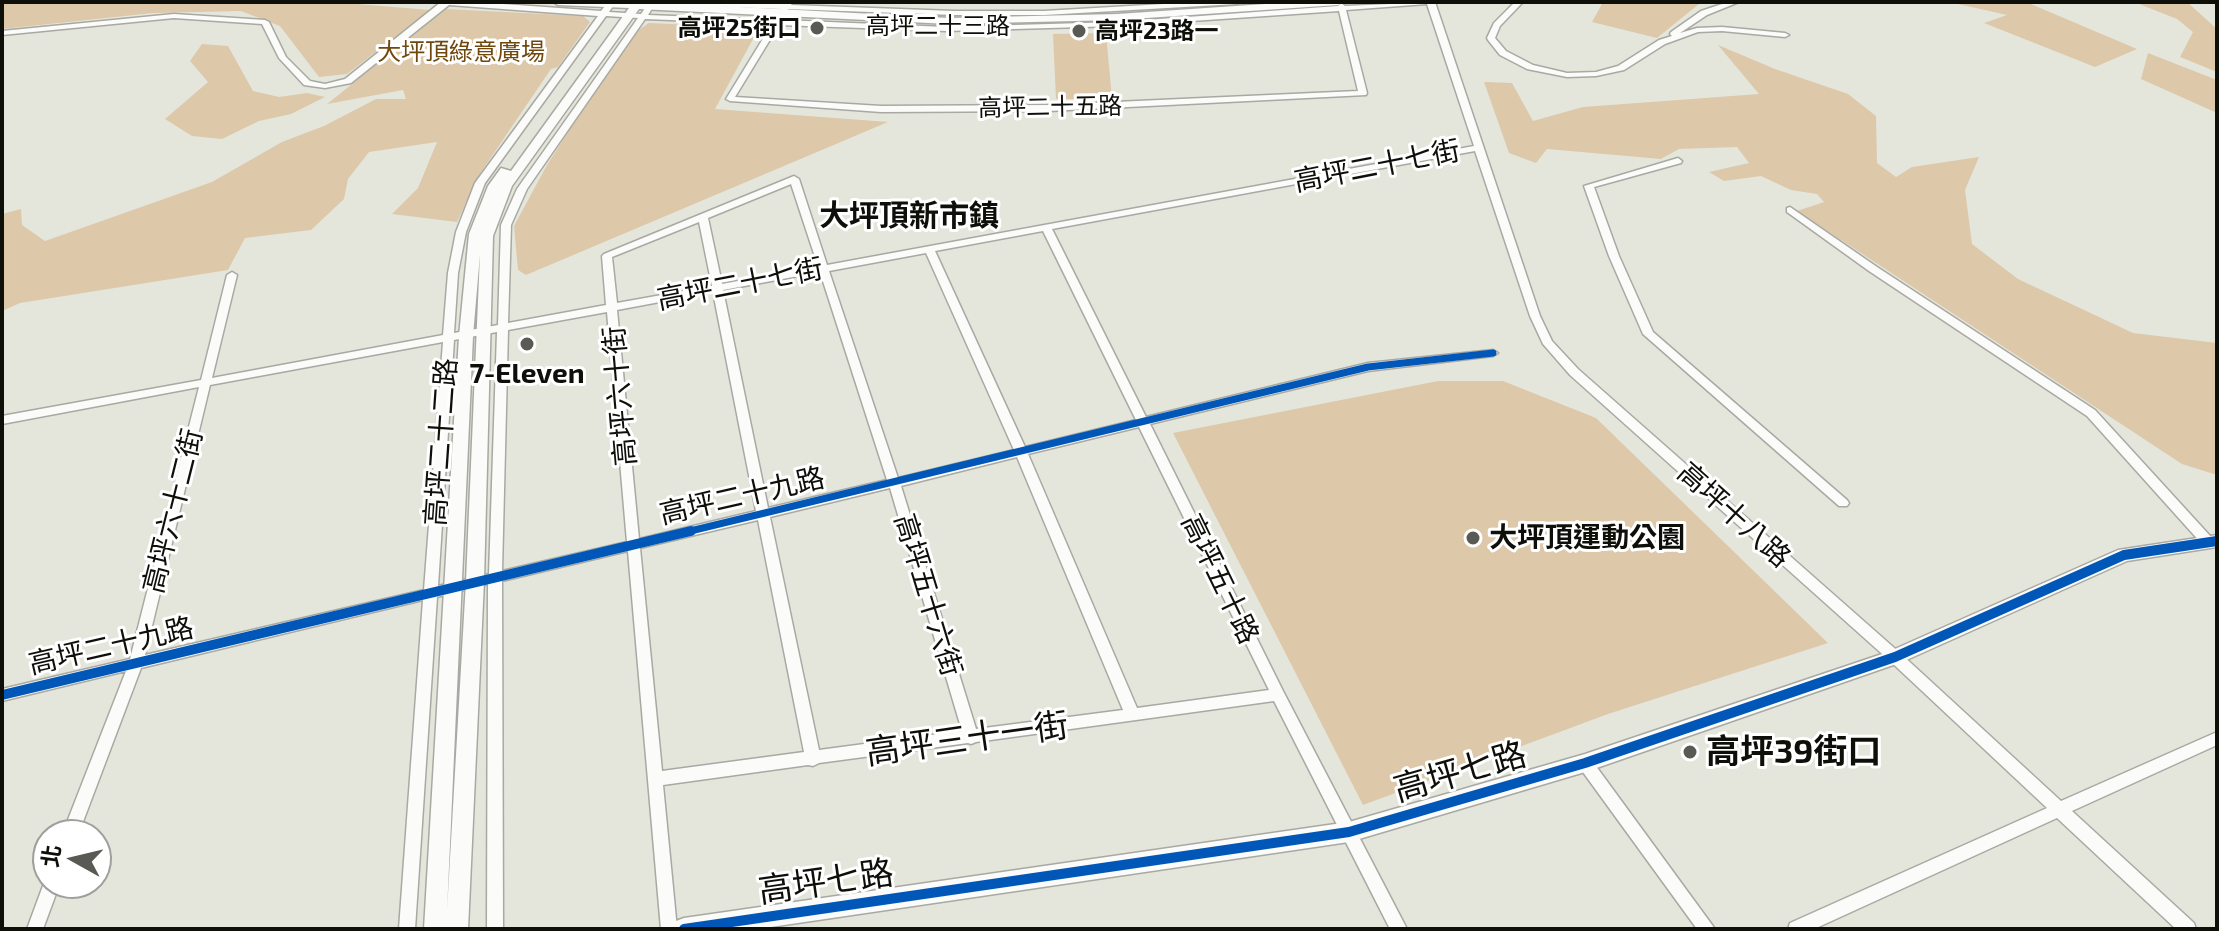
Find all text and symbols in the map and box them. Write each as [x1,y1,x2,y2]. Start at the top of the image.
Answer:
street label: 高坪二十三路 [866,12,1010,40]
place label: 高坪25街口 [678,14,801,42]
place label: 高坪23路一 [1095,17,1219,45]
marker: 高坪25街口 [808,19,826,37]
marker: 高坪23路一 [1070,22,1088,40]
park label: 大坪頂綠意廣場 [377,38,545,66]
street label: 高坪二十五路 [978,91,1122,123]
street label: 高坪二十七街 [1291,133,1463,199]
district label: 大坪頂新市鎮 [819,198,999,234]
street label: 高坪二十七街 [654,251,826,317]
street label: 高坪六十街 [597,325,643,467]
marker: 7-Eleven [518,335,536,353]
street label: 高坪二十二路 [418,357,464,527]
place label: 7-Eleven [469,357,585,391]
street label: 高坪六十二街 [136,425,210,597]
street label: 高坪十八路 [1671,456,1797,574]
street label: 高坪二十九路 [656,461,828,531]
street label: 高坪五十路 [1174,509,1266,649]
street label: 高坪五十六街 [887,510,969,680]
place label: 大坪頂運動公園 [1489,521,1685,555]
marker: 大坪頂運動公園 [1464,529,1482,547]
street label: 高坪二十九路 [25,611,197,681]
street label: 高坪三十一街 [863,705,1071,773]
place label: 高坪39街口 [1706,732,1881,772]
street label: 高坪七路 [1389,734,1531,810]
marker: 高坪39街口 [1681,743,1699,761]
north arrow [32,819,112,899]
text: 北 [36,843,65,869]
street label: 高坪七路 [756,852,896,912]

